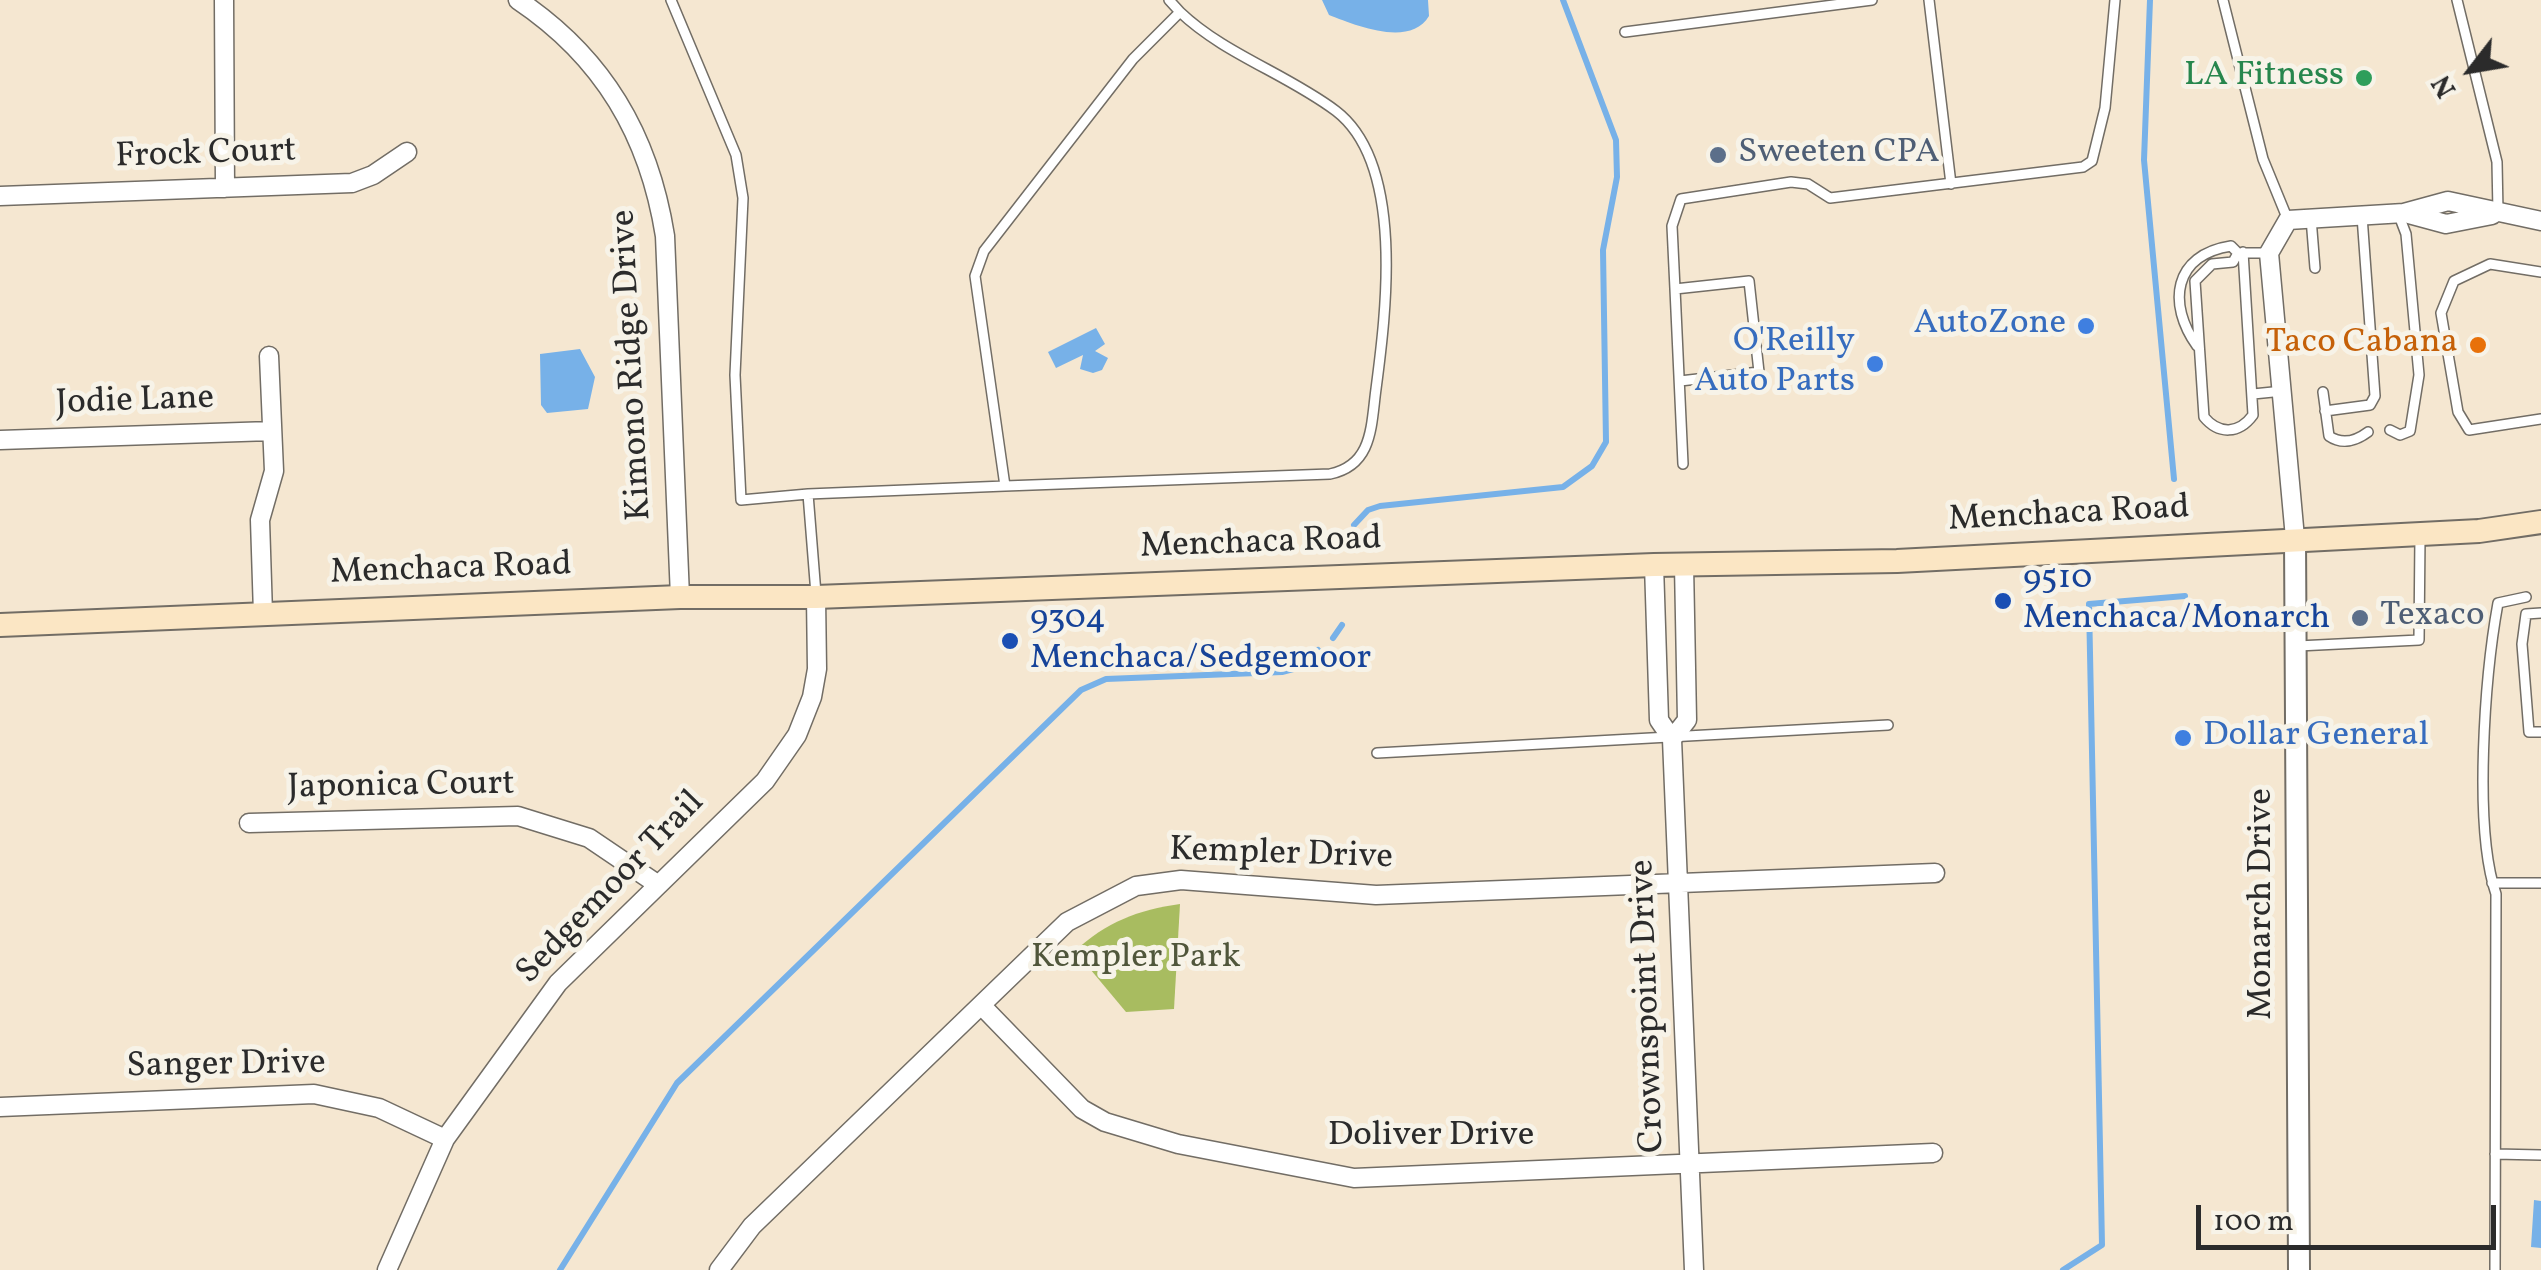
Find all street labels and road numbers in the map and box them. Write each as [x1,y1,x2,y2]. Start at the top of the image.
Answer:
street label: Frock Court [115,132,297,180]
street label: Kimono Ridge Drive [605,208,663,522]
street label: Jodie Lane [55,379,215,427]
street label: Menchaca Road [1947,489,2191,543]
street label: Menchaca Road [1140,520,1382,570]
street label: Menchaca Road [330,546,572,596]
street label: Japonica Court [287,765,515,811]
street label: Sedgemoor Trail [509,784,715,994]
street label: Monarch Drive [2243,788,2285,1020]
street label: Kempler Drive [1168,831,1394,881]
street label: Crownspoint Drive [1624,859,1676,1153]
street label: Sanger Drive [126,1044,326,1090]
street label: Doliver Drive [1328,1117,1534,1159]

